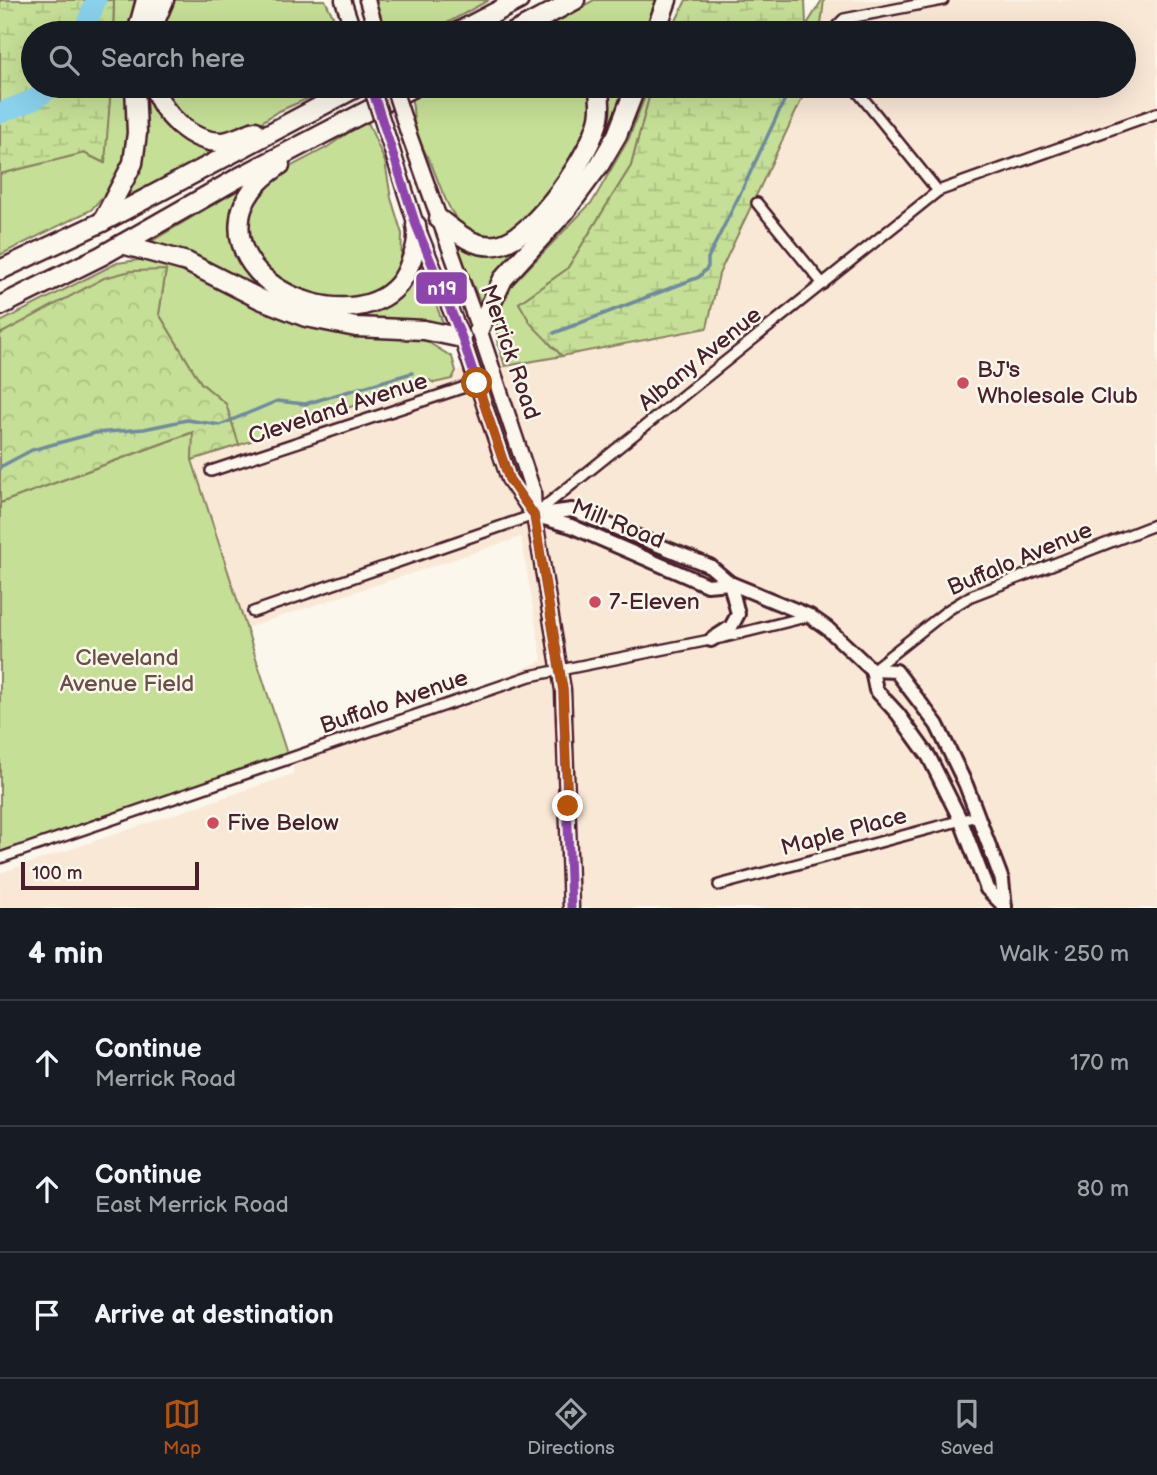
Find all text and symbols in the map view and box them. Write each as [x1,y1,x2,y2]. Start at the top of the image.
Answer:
search box [21,21,1136,98]
icon: search [45,41,83,79]
text: Search here [101,44,245,75]
line badge: n19 [415,271,468,305]
text: n19 [427,278,457,301]
street label: Merrick Road [474,281,546,423]
street label: Albany Avenue [633,301,767,417]
place label: BJ's Wholesale Club [977,356,1138,410]
street label: Cleveland Avenue [245,367,431,451]
route start [461,367,492,398]
marker: BJ's Wholesale Club [955,375,971,391]
street label: Mill Road [568,493,668,555]
street label: Buffalo Avenue [943,516,1097,602]
place label: 7-Eleven [609,588,700,616]
marker: 7-Eleven [587,594,603,610]
park label: Cleveland Avenue Field [60,644,194,698]
street label: Buffalo Avenue [316,664,472,740]
route end [552,790,583,821]
street label: Maple Place [778,802,910,862]
place label: Five Below [227,809,339,837]
marker: Five Below [205,815,221,831]
scale bar [21,859,200,891]
text: 100 m [32,862,83,885]
text: 4 min [28,936,103,972]
text: Walk · 250 m [999,940,1129,968]
text: Continue [95,1034,202,1065]
icon: ahead [28,1044,66,1082]
text: 170 m [1070,1049,1129,1077]
text: Merrick Road [95,1065,236,1093]
text: Continue [95,1160,202,1191]
icon: ahead [28,1170,66,1208]
text: 80 m [1077,1175,1129,1203]
text: East Merrick Road [95,1191,289,1219]
icon: arrive [28,1296,66,1334]
text: Arrive at destination [95,1300,334,1331]
tab: Map [163,1395,201,1460]
tab: Directions [527,1395,615,1460]
tab: Saved [941,1395,994,1460]

